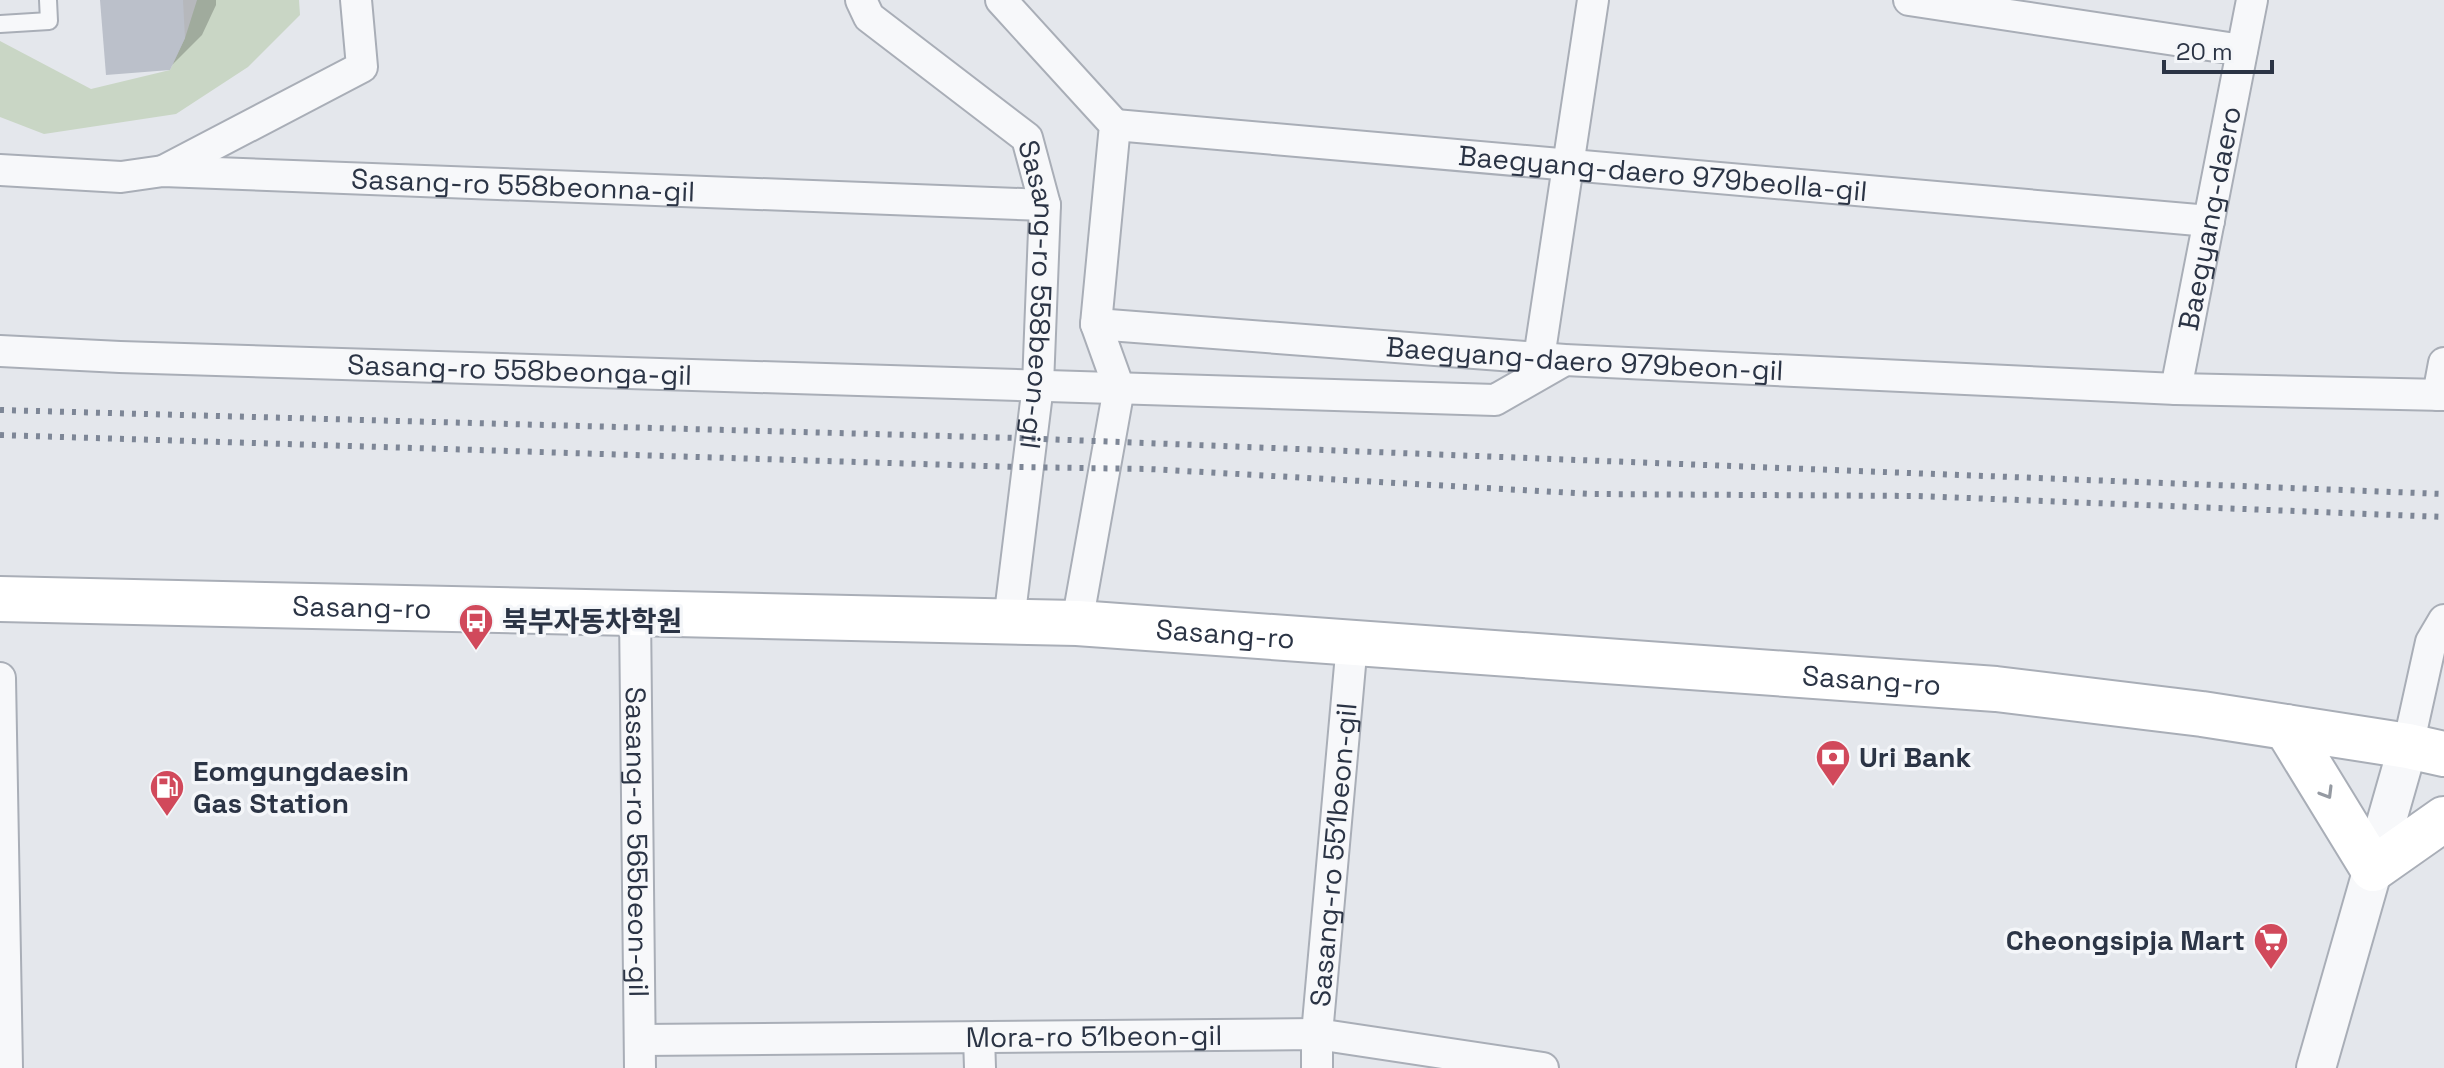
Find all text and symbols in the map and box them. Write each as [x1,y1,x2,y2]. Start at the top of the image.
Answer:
scale bar [2164,24,2272,74]
text: 20 m [2176,36,2233,67]
street label: Baegyang-daero [2170,103,2249,333]
street label: Sasang-ro 558beon-gil [1010,136,1063,451]
street label: Baegyang-daero 979beolla-gil [1457,137,1869,209]
street label: Sasang-ro 558beonna-gil [350,160,696,209]
street label: Baegyang-daero 979beon-gil [1385,328,1784,388]
street label: Sasang-ro 558beonga-gil [347,346,693,393]
street label: Sasang-ro [292,588,432,627]
bus stop icon: 북부자동차학원 [457,602,495,652]
place label: 북부자동차학원 [502,603,682,639]
street label: Sasang-ro [1155,611,1296,657]
street label: Sasang-ro [1801,657,1942,703]
street label: Sasang-ro 565beon-gil [618,686,657,998]
street label: Sasang-ro 551beon-gil [1302,701,1365,1008]
bank icon: Uri Bank [1814,738,1852,788]
place label: Uri Bank [1859,739,1971,775]
place label: Eomgungdaesin Gas Station [193,753,409,821]
fuel station icon: Eomgungdaesin Gas Station [148,768,186,818]
one-way arrow [2317,785,2332,799]
supermarket icon: Cheongsipja Mart [2252,921,2290,971]
place label: Cheongsipja Mart [2006,922,2245,958]
street label: Mora-ro 51beon-gil [966,1017,1222,1055]

